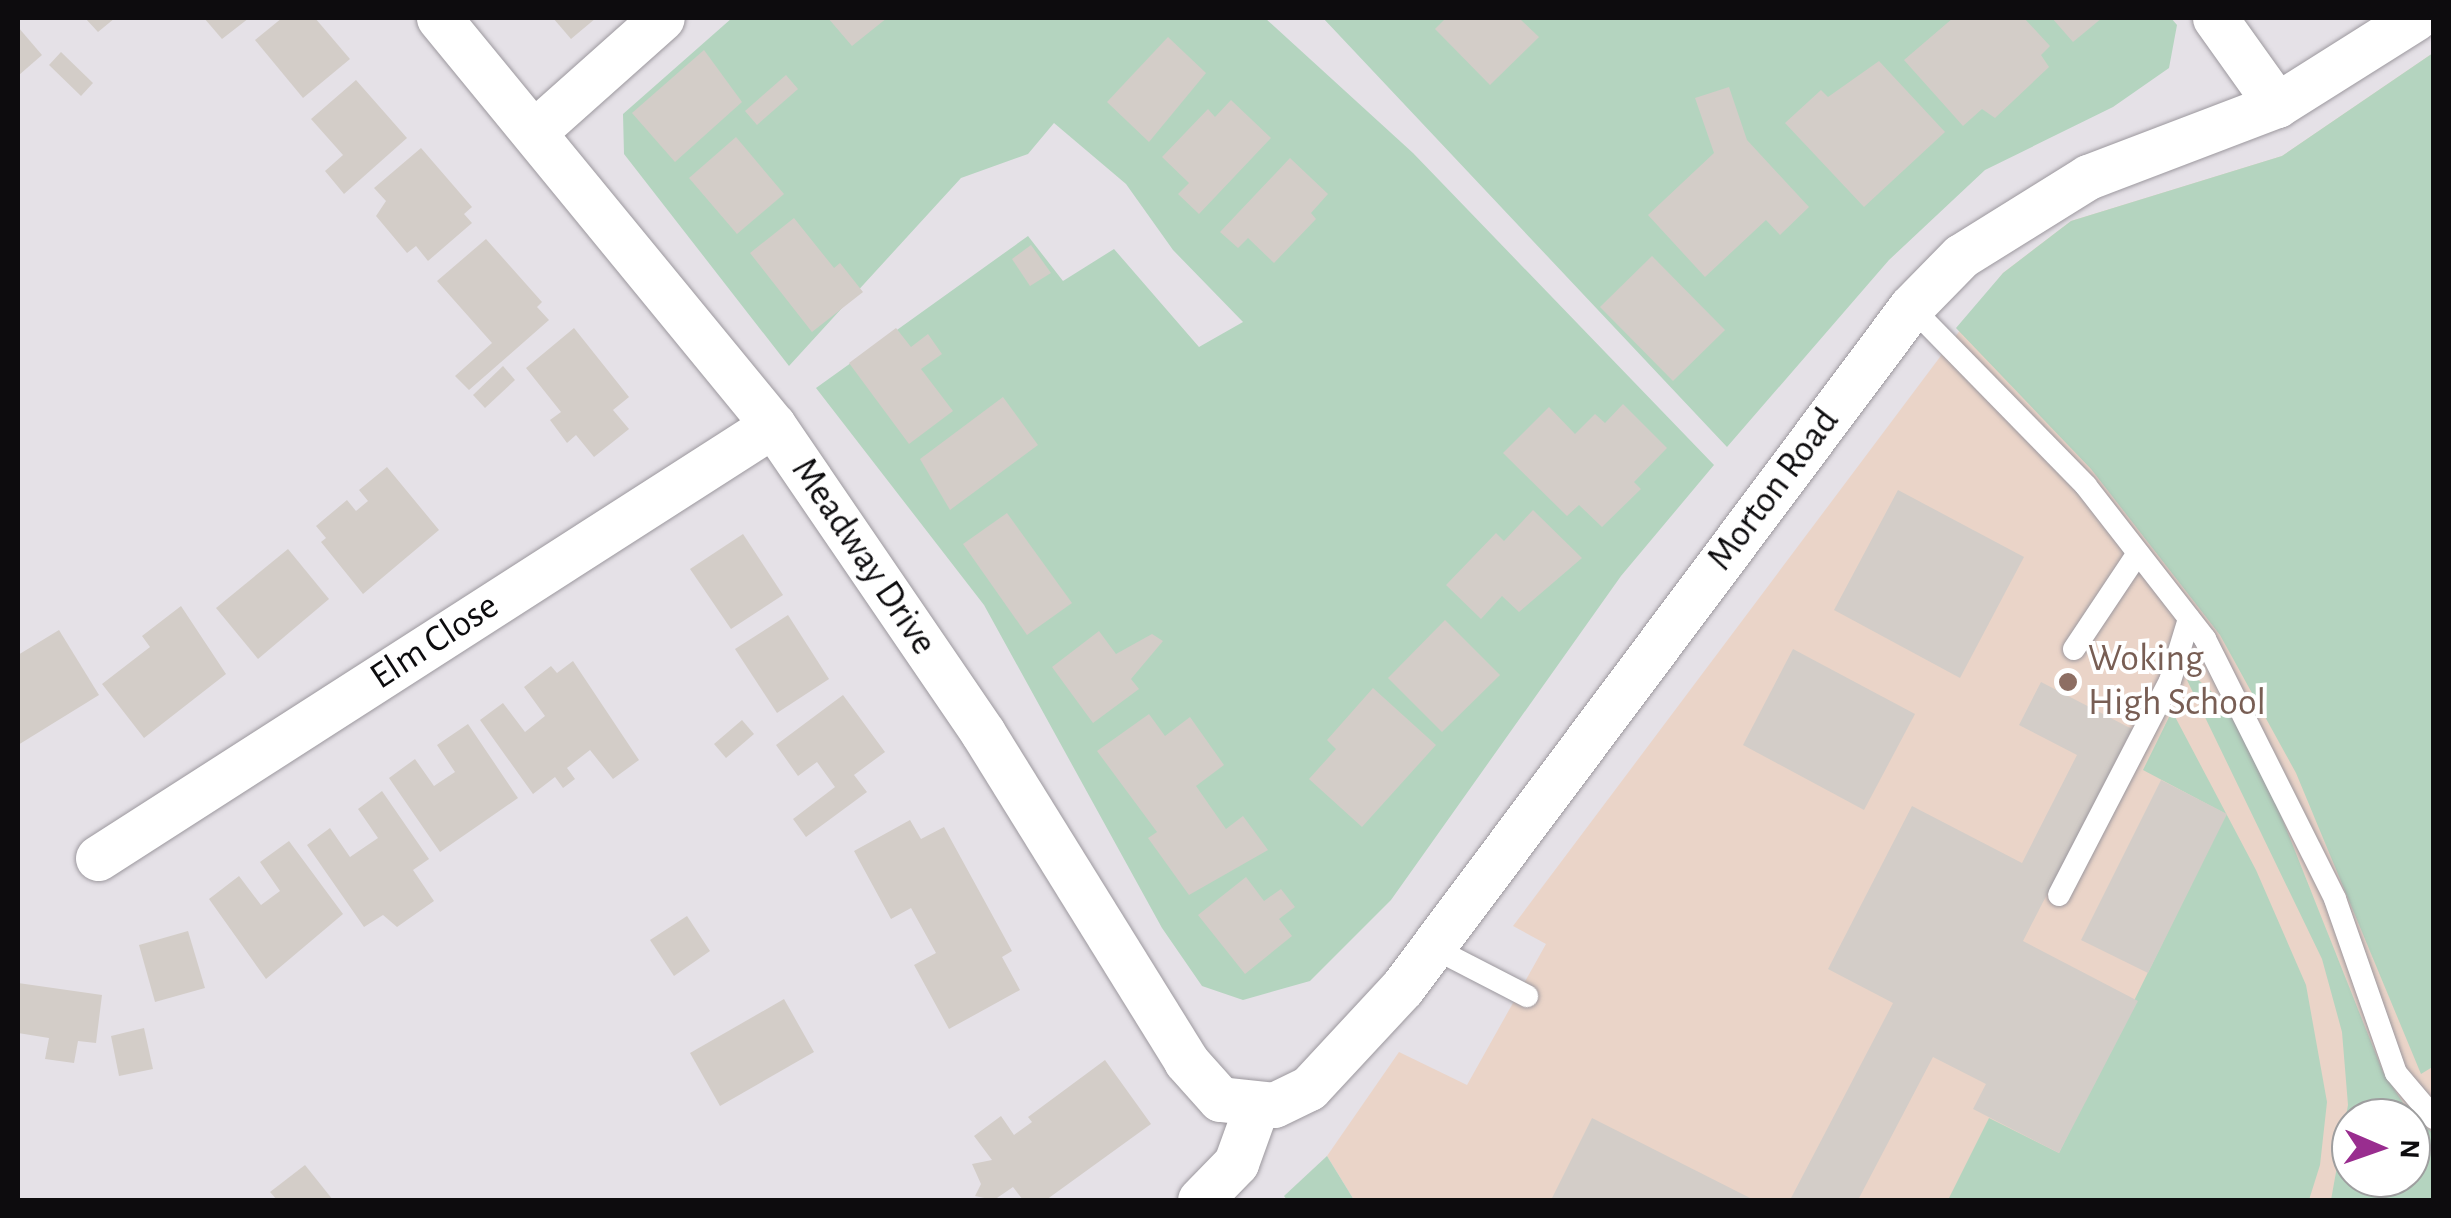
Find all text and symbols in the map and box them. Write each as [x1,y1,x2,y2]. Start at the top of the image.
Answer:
street label: Morton Road [1698,400,1850,580]
street label: Meadway Drive [780,450,946,664]
street label: Elm Close [362,584,508,700]
place label: Woking High School [2088,637,2266,726]
marker: Woking High School [2057,671,2079,693]
north arrow [2331,1098,2431,1198]
text: N [2395,1139,2423,1159]

